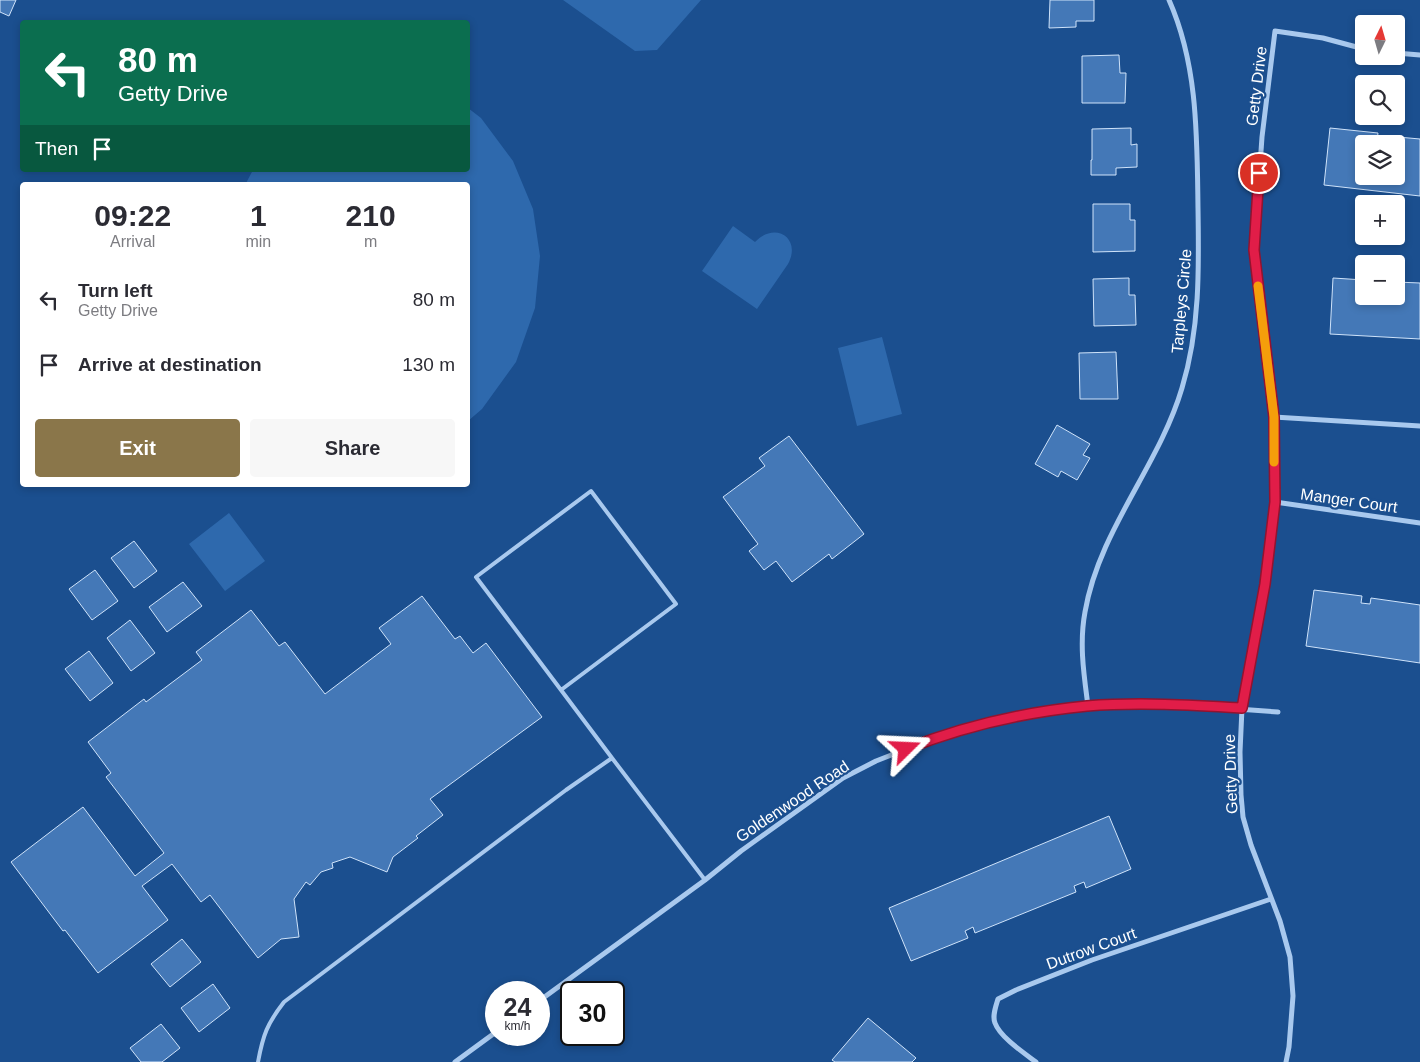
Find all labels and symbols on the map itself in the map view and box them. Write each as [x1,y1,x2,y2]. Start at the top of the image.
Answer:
north arrow [1355,15,1405,65]
street label: Getty Drive [1243,45,1270,127]
pin [1238,152,1280,194]
street label: Tarpleys Circle [1168,248,1195,354]
street label: Manger Court [1299,485,1399,516]
position arrow [879,722,931,774]
street label: Getty Drive [1221,734,1240,814]
street label: Goldenwood Road [733,757,852,846]
street label: Dutrow Court [1044,924,1139,973]
speed limit sign: 30 [560,981,625,1046]

